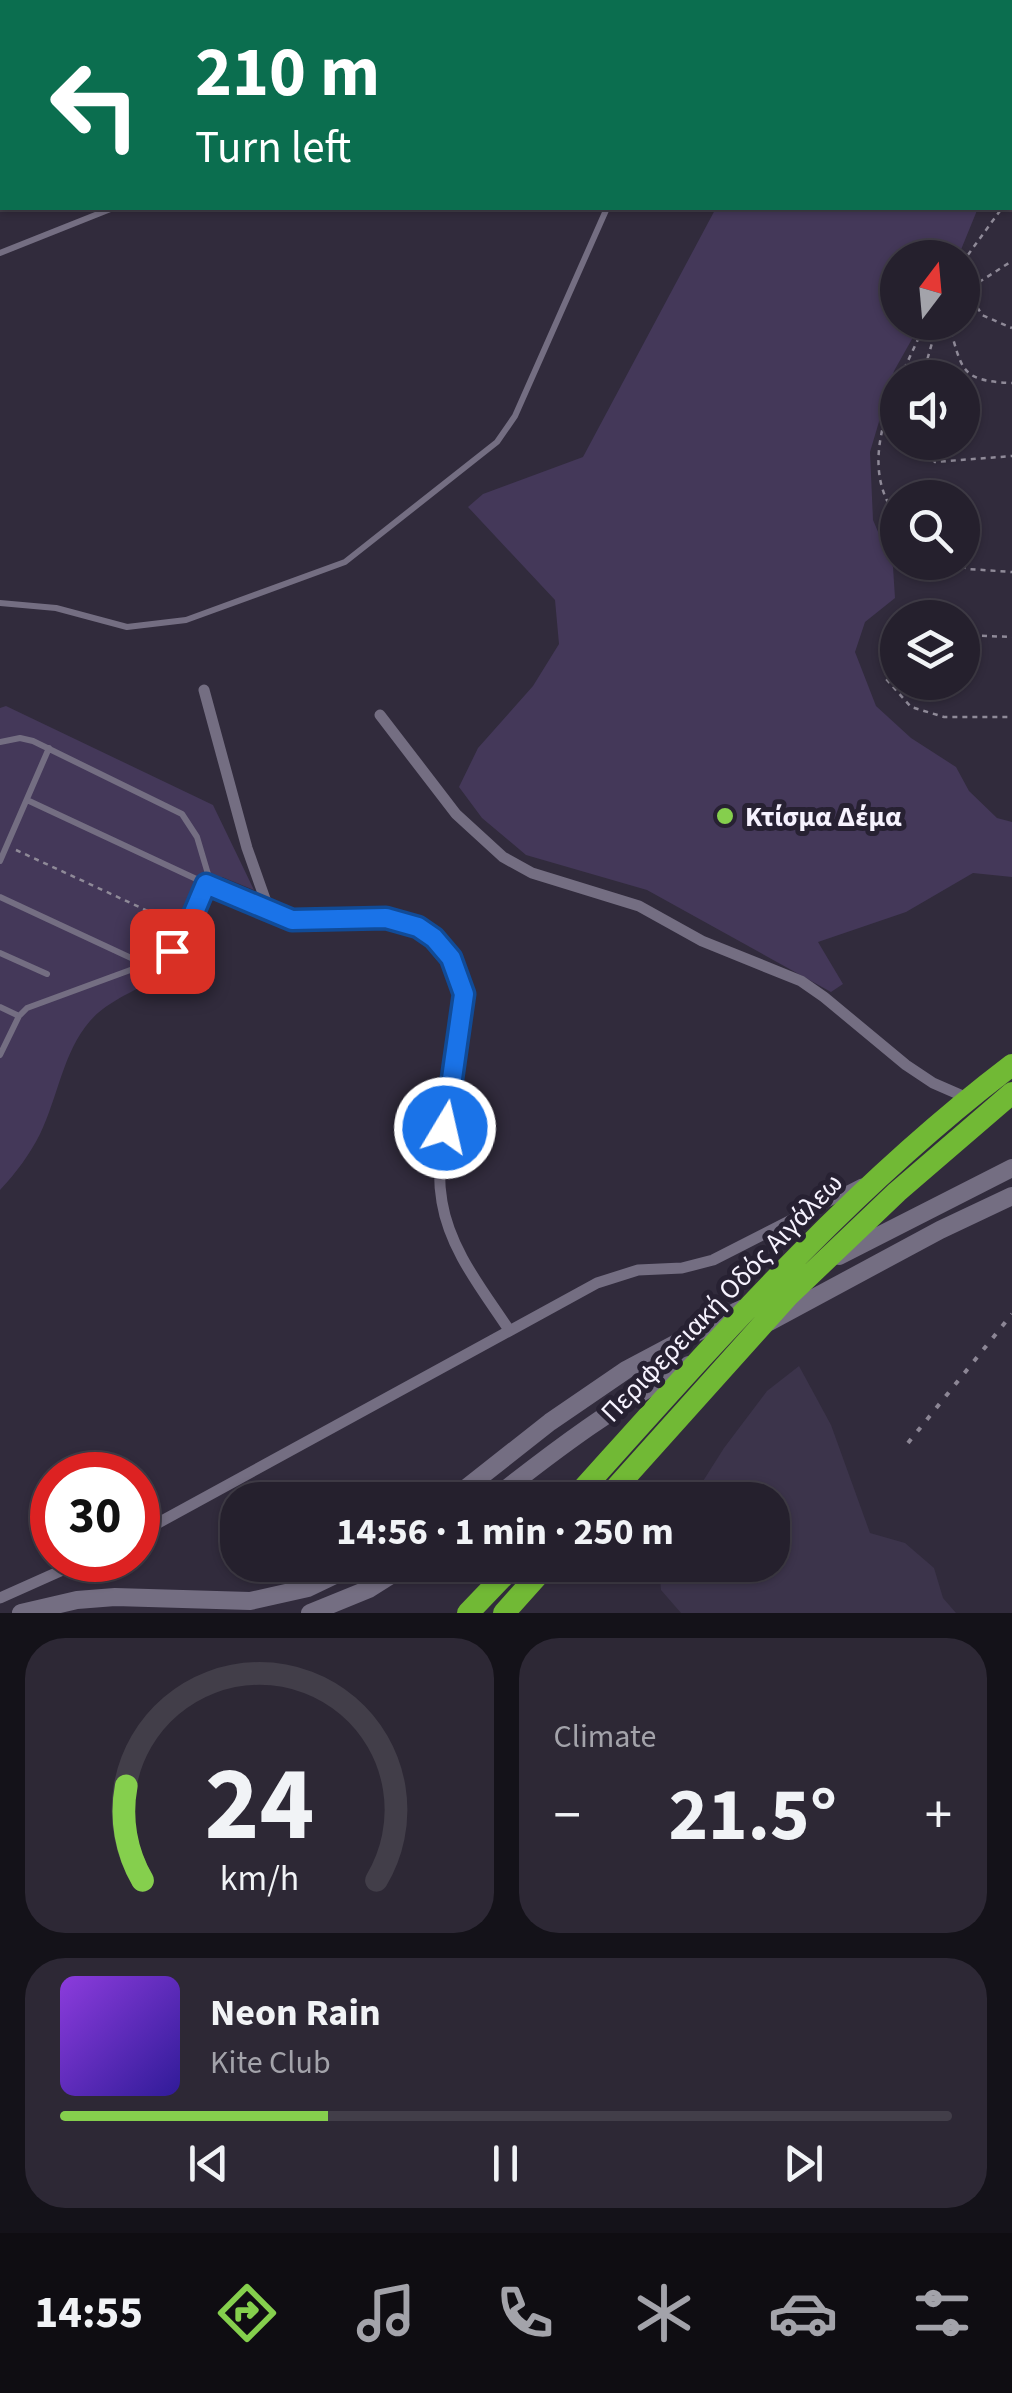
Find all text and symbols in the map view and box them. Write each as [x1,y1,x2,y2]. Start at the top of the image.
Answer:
text: 210 m [195,23,380,123]
icon: left [30,40,160,170]
text: Turn left [195,116,351,180]
north arrow [880,240,980,340]
map controls [880,240,980,700]
button: sound [880,360,980,460]
button: search [880,480,980,580]
button: layers [880,600,980,700]
place label: Κτίσμα Δέμα [745,797,902,837]
marker: Κτίσμα Δέμα [714,805,736,827]
pin [130,909,215,994]
icon: arrive [145,924,200,979]
position arrow [393,1076,497,1180]
street label: Περιφερειακή Οδός Αιγάλεω [592,1164,852,1431]
speed limit sign: 30 [30,1452,160,1582]
text: 14:56 · 1 min · 250 m [336,1505,674,1559]
text: Climate [554,1714,656,1760]
text: 24 [204,1732,314,1880]
text: 21.5° [668,1762,837,1869]
text: − [554,1777,581,1855]
text: + [925,1777,952,1855]
text: km/h [220,1853,299,1904]
text: Neon Rain [210,1986,381,2040]
text: Kite Club [210,2040,331,2086]
icon: previous [181,2136,236,2191]
icon: pause [478,2136,533,2191]
icon: next [776,2136,831,2191]
icon: directions [212,2278,282,2348]
icon: music [351,2278,421,2348]
icon: phone [490,2278,560,2348]
icon: climate [629,2278,699,2348]
icon: car [768,2278,838,2348]
icon: filters [907,2278,977,2348]
text: 14:55 [35,2281,143,2345]

